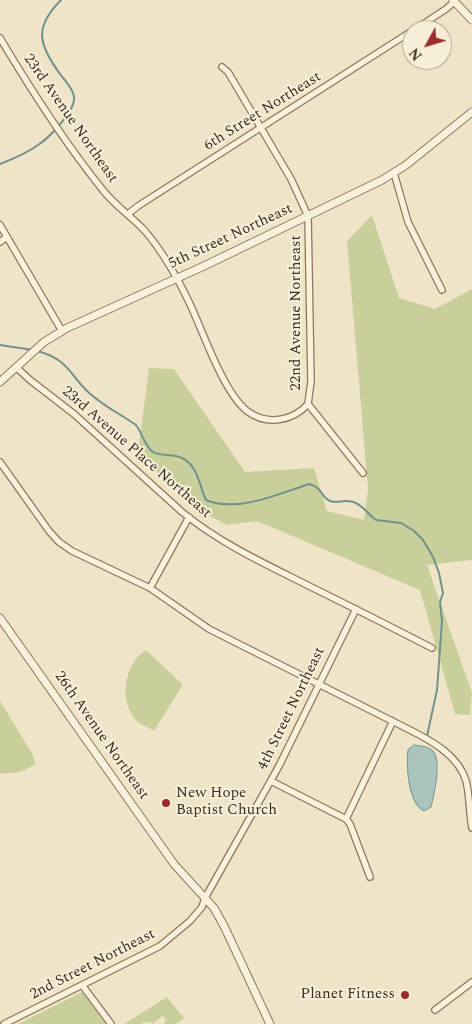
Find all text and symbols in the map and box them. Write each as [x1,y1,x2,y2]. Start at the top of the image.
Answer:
north arrow [402,20,452,70]
text: N [404,43,427,65]
street label: 23rd Avenue Northeast [19,51,121,187]
street label: 6th Street Northeast [201,69,325,155]
street label: 5th Street Northeast [166,200,296,274]
street label: 22nd Avenue Northeast [288,235,306,391]
street label: 23rd Avenue Place Northeast [58,383,214,523]
street label: 4th Street Northeast [254,644,330,774]
street label: 26th Avenue Northeast [50,668,152,804]
place label: New Hope Baptist Church [176,785,277,820]
marker: New Hope Baptist Church [160,797,172,809]
street label: 2nd Street Northeast [27,926,159,1004]
place label: Planet Fitness [301,986,395,1004]
marker: Planet Fitness [399,989,411,1001]

